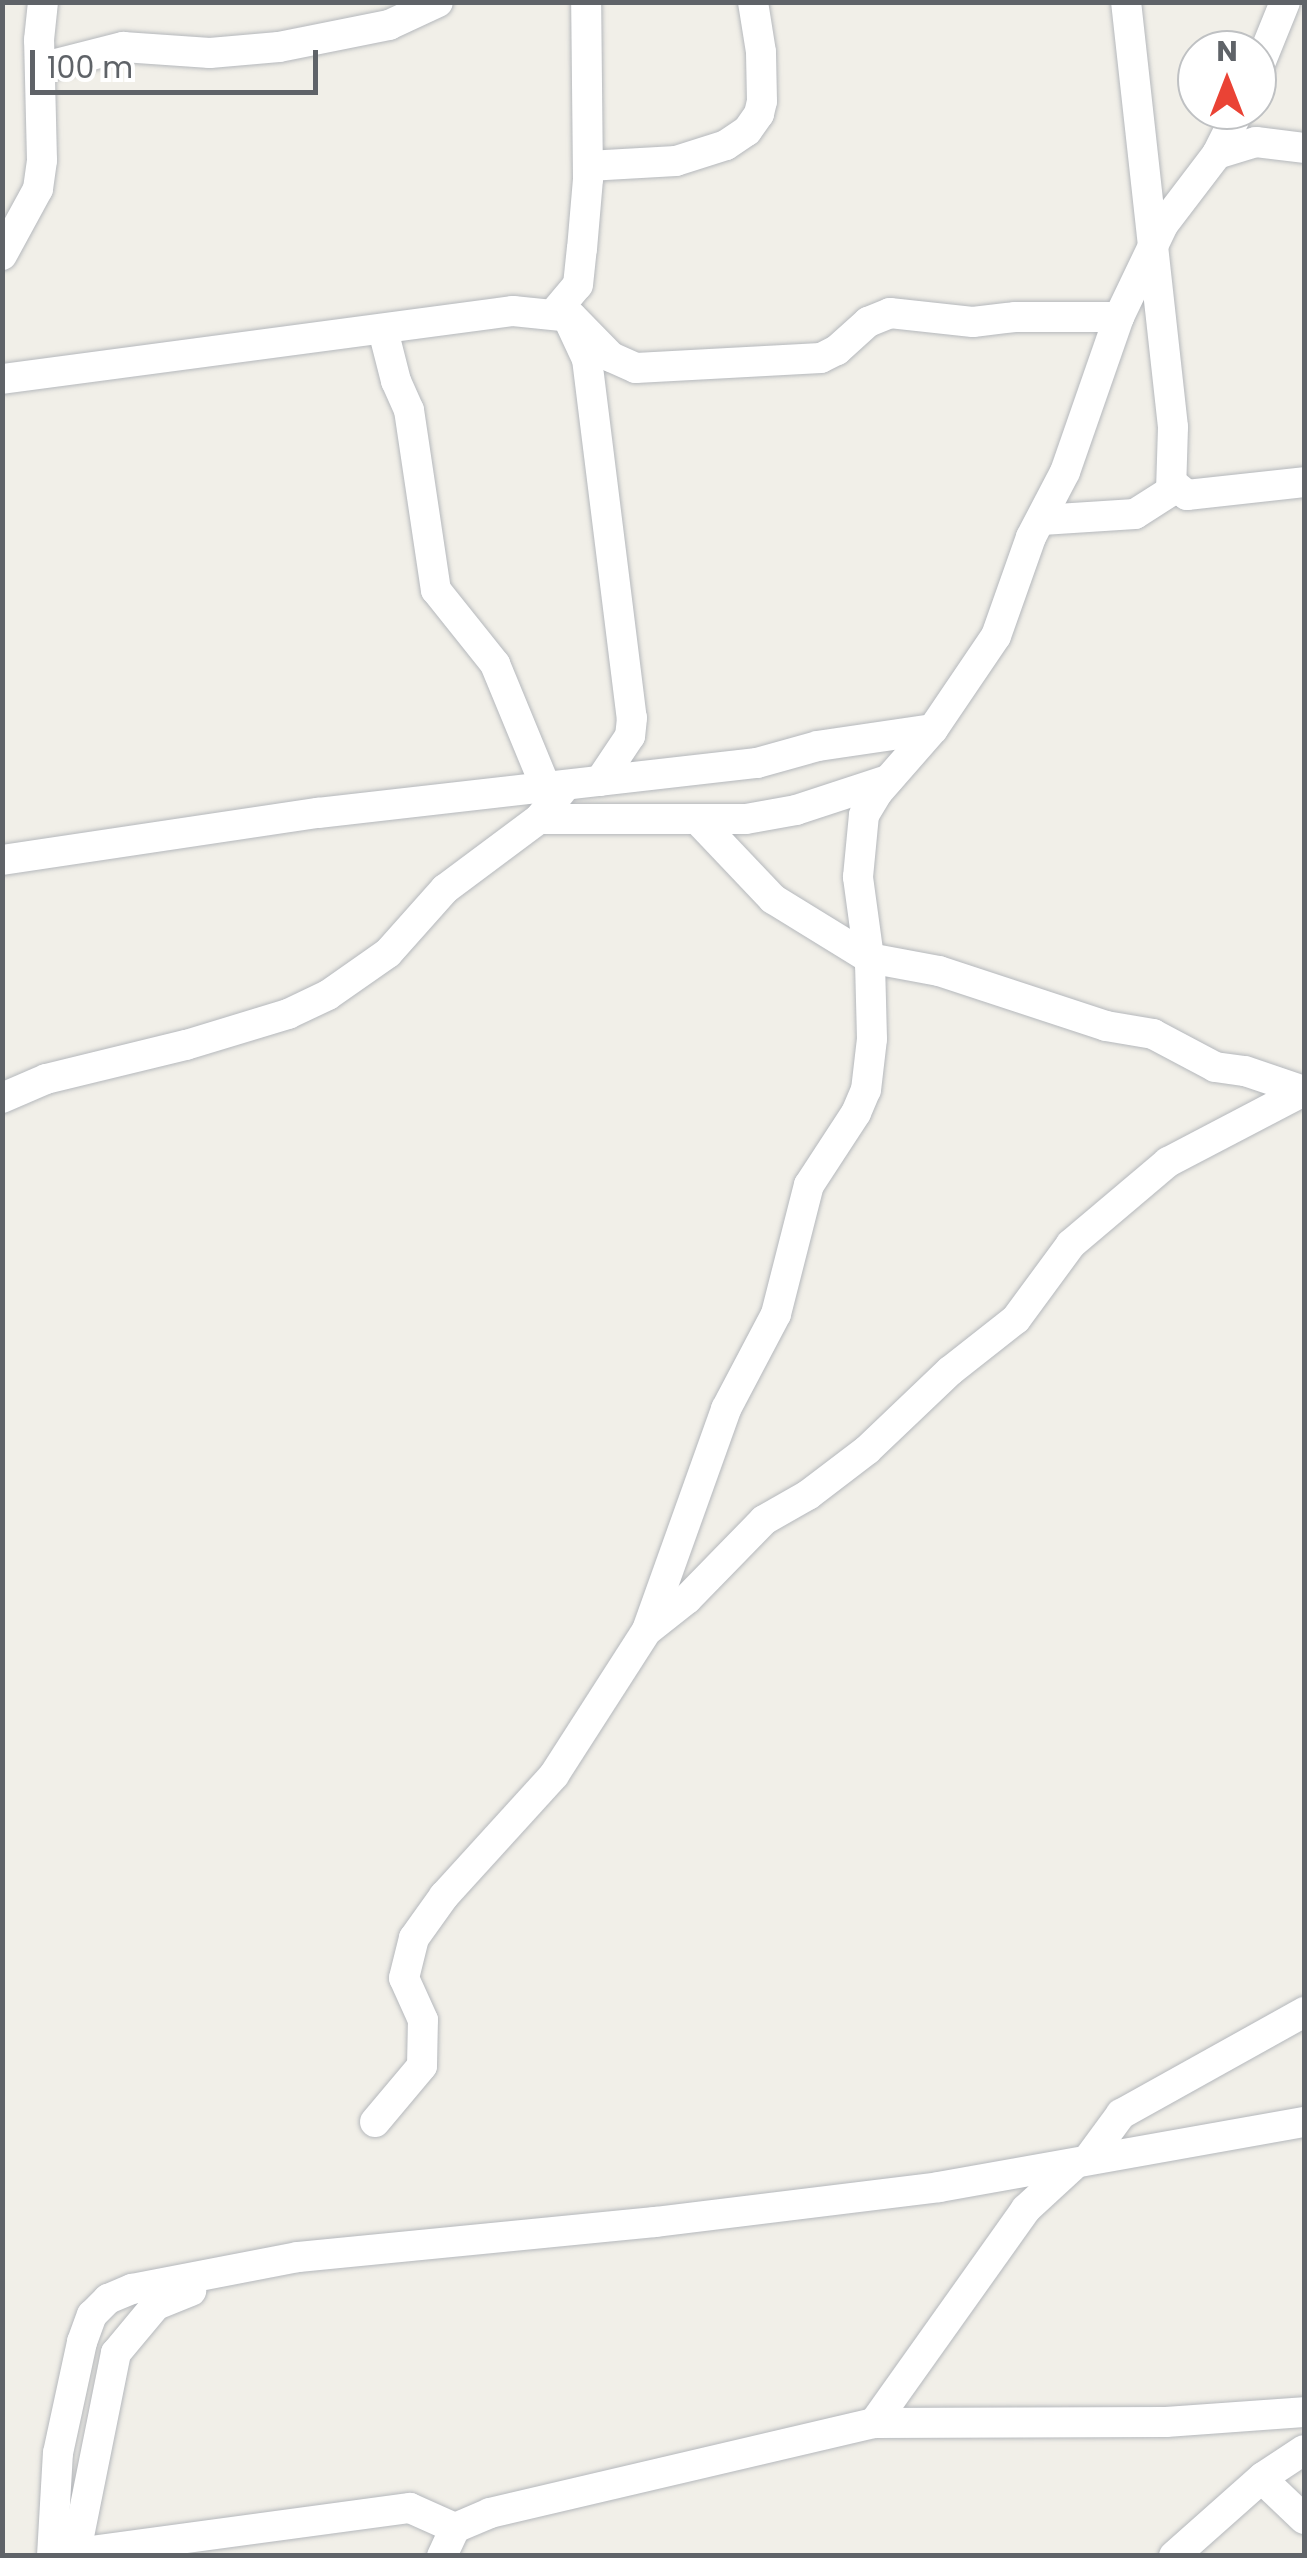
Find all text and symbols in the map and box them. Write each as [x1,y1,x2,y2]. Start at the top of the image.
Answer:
scale bar [35,30,322,92]
north arrow [1177,30,1277,130]
text: N [1216,32,1238,71]
text: 100 m [47,46,133,89]

